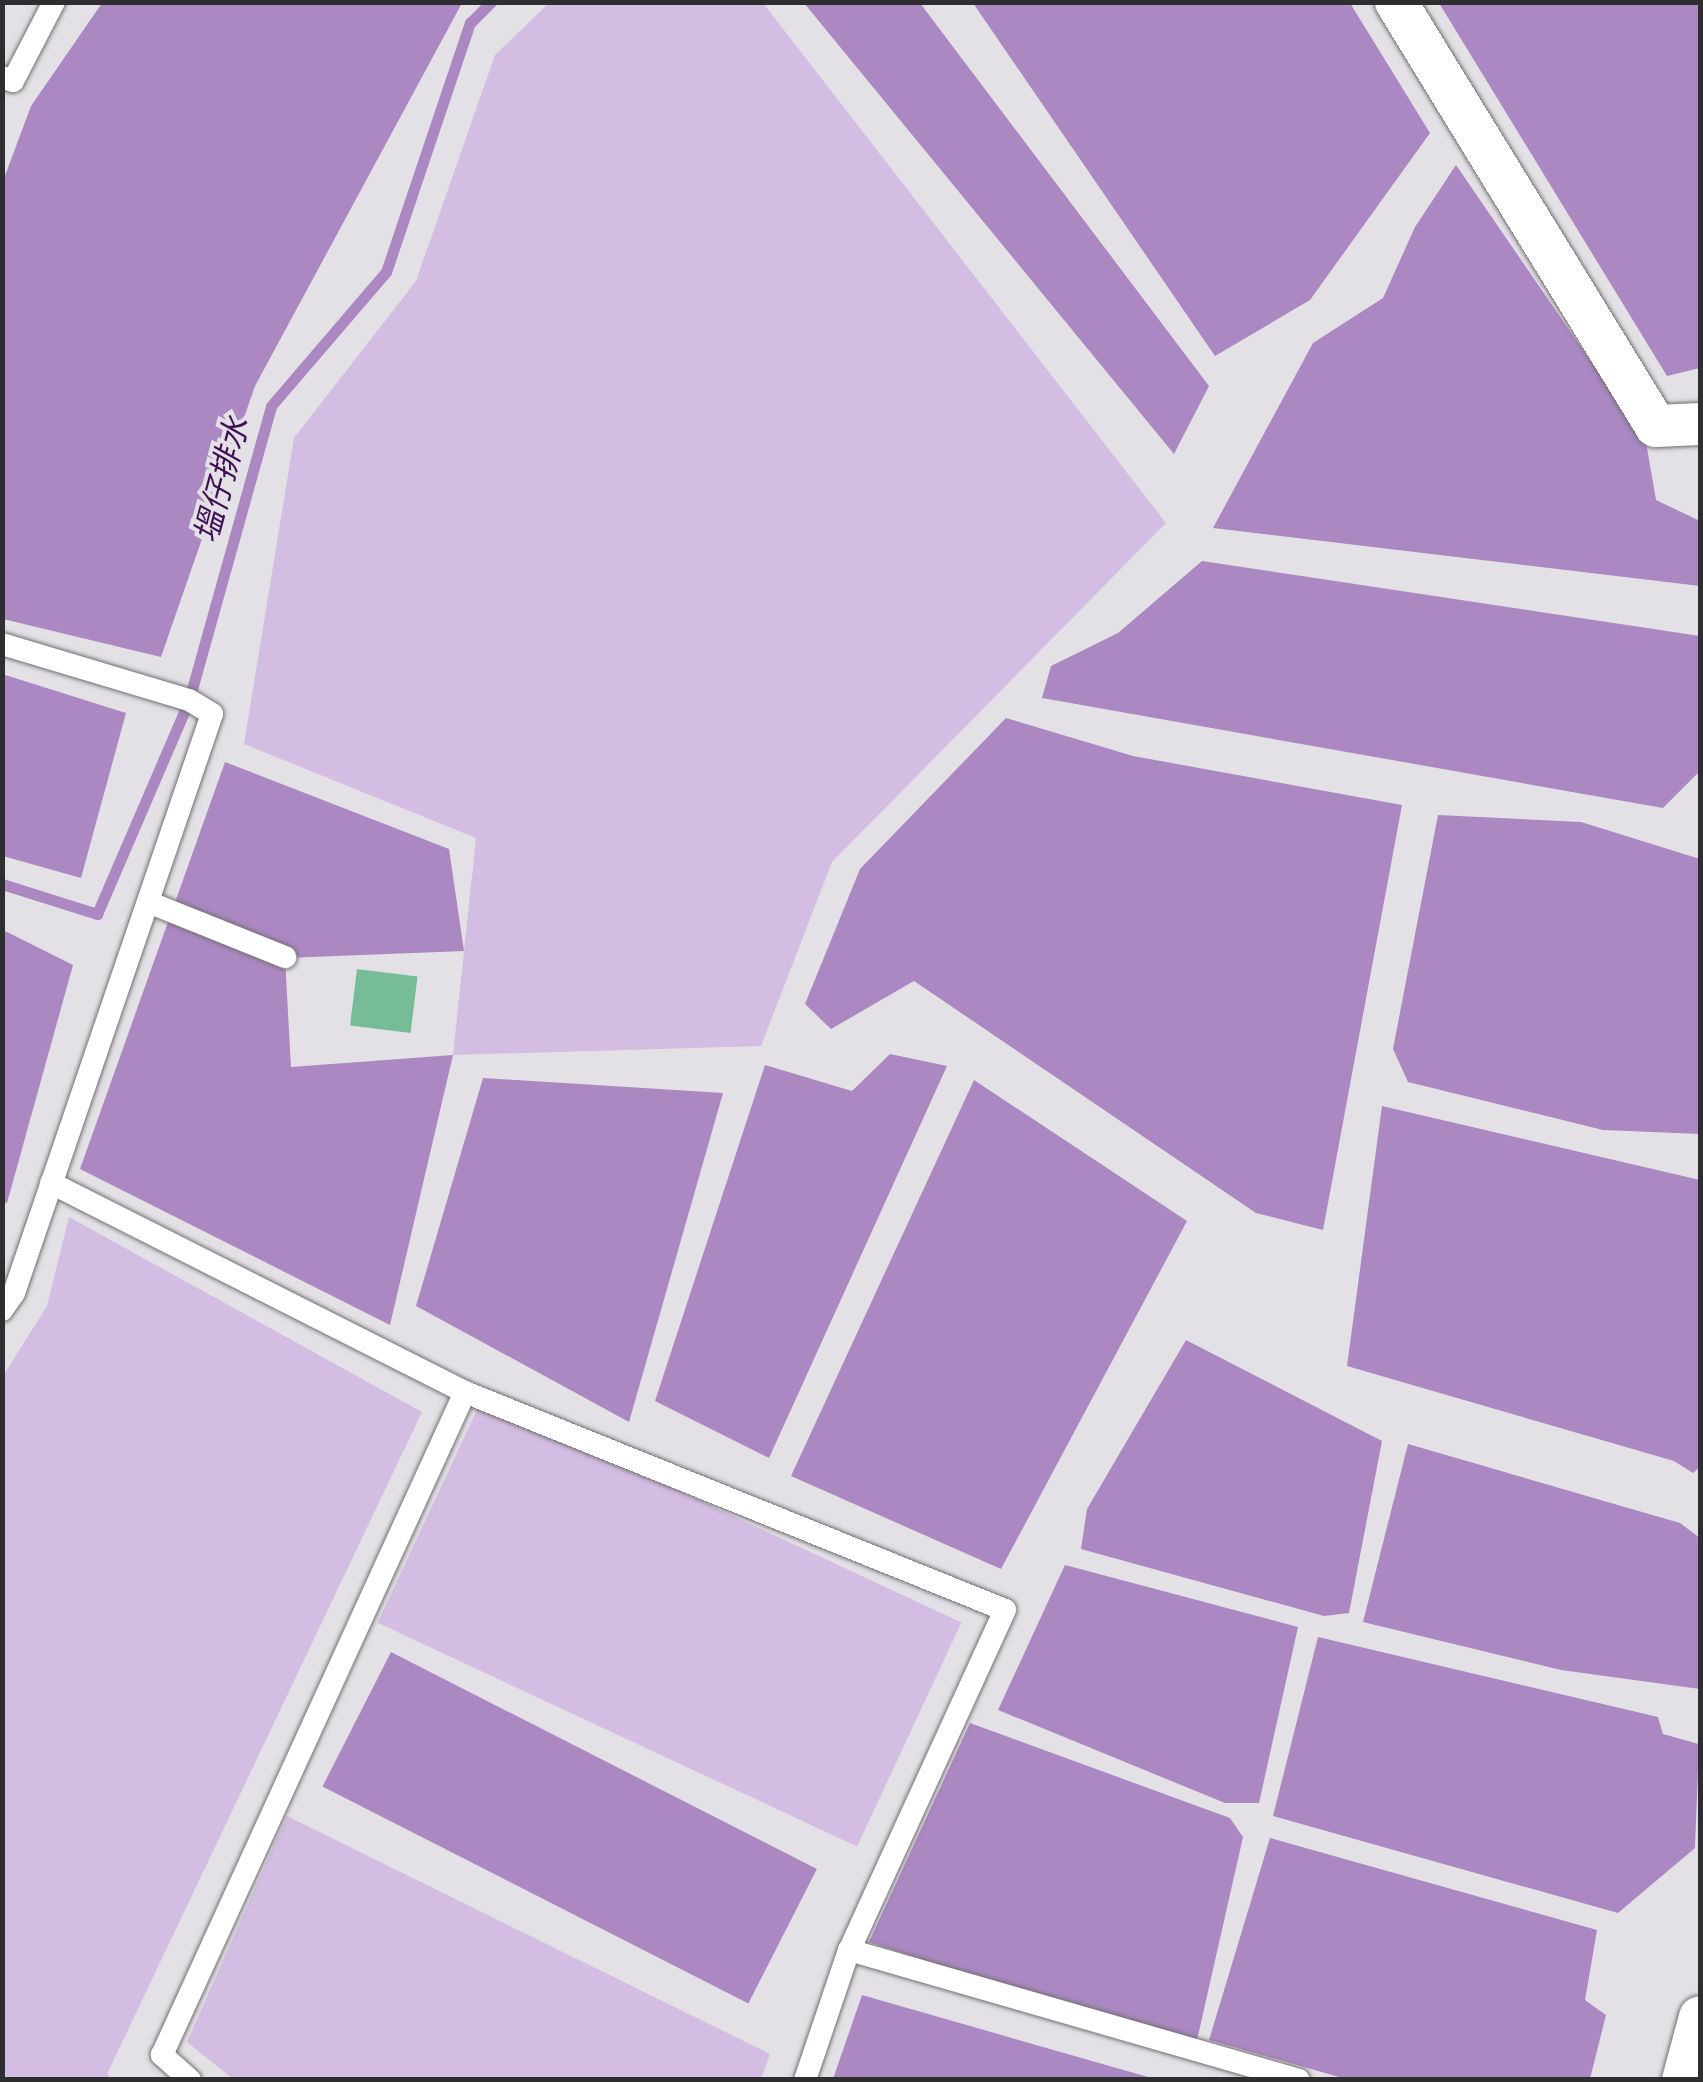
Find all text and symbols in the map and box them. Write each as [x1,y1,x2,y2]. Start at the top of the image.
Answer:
water label: 塭仔排水 [187,413,257,547]

